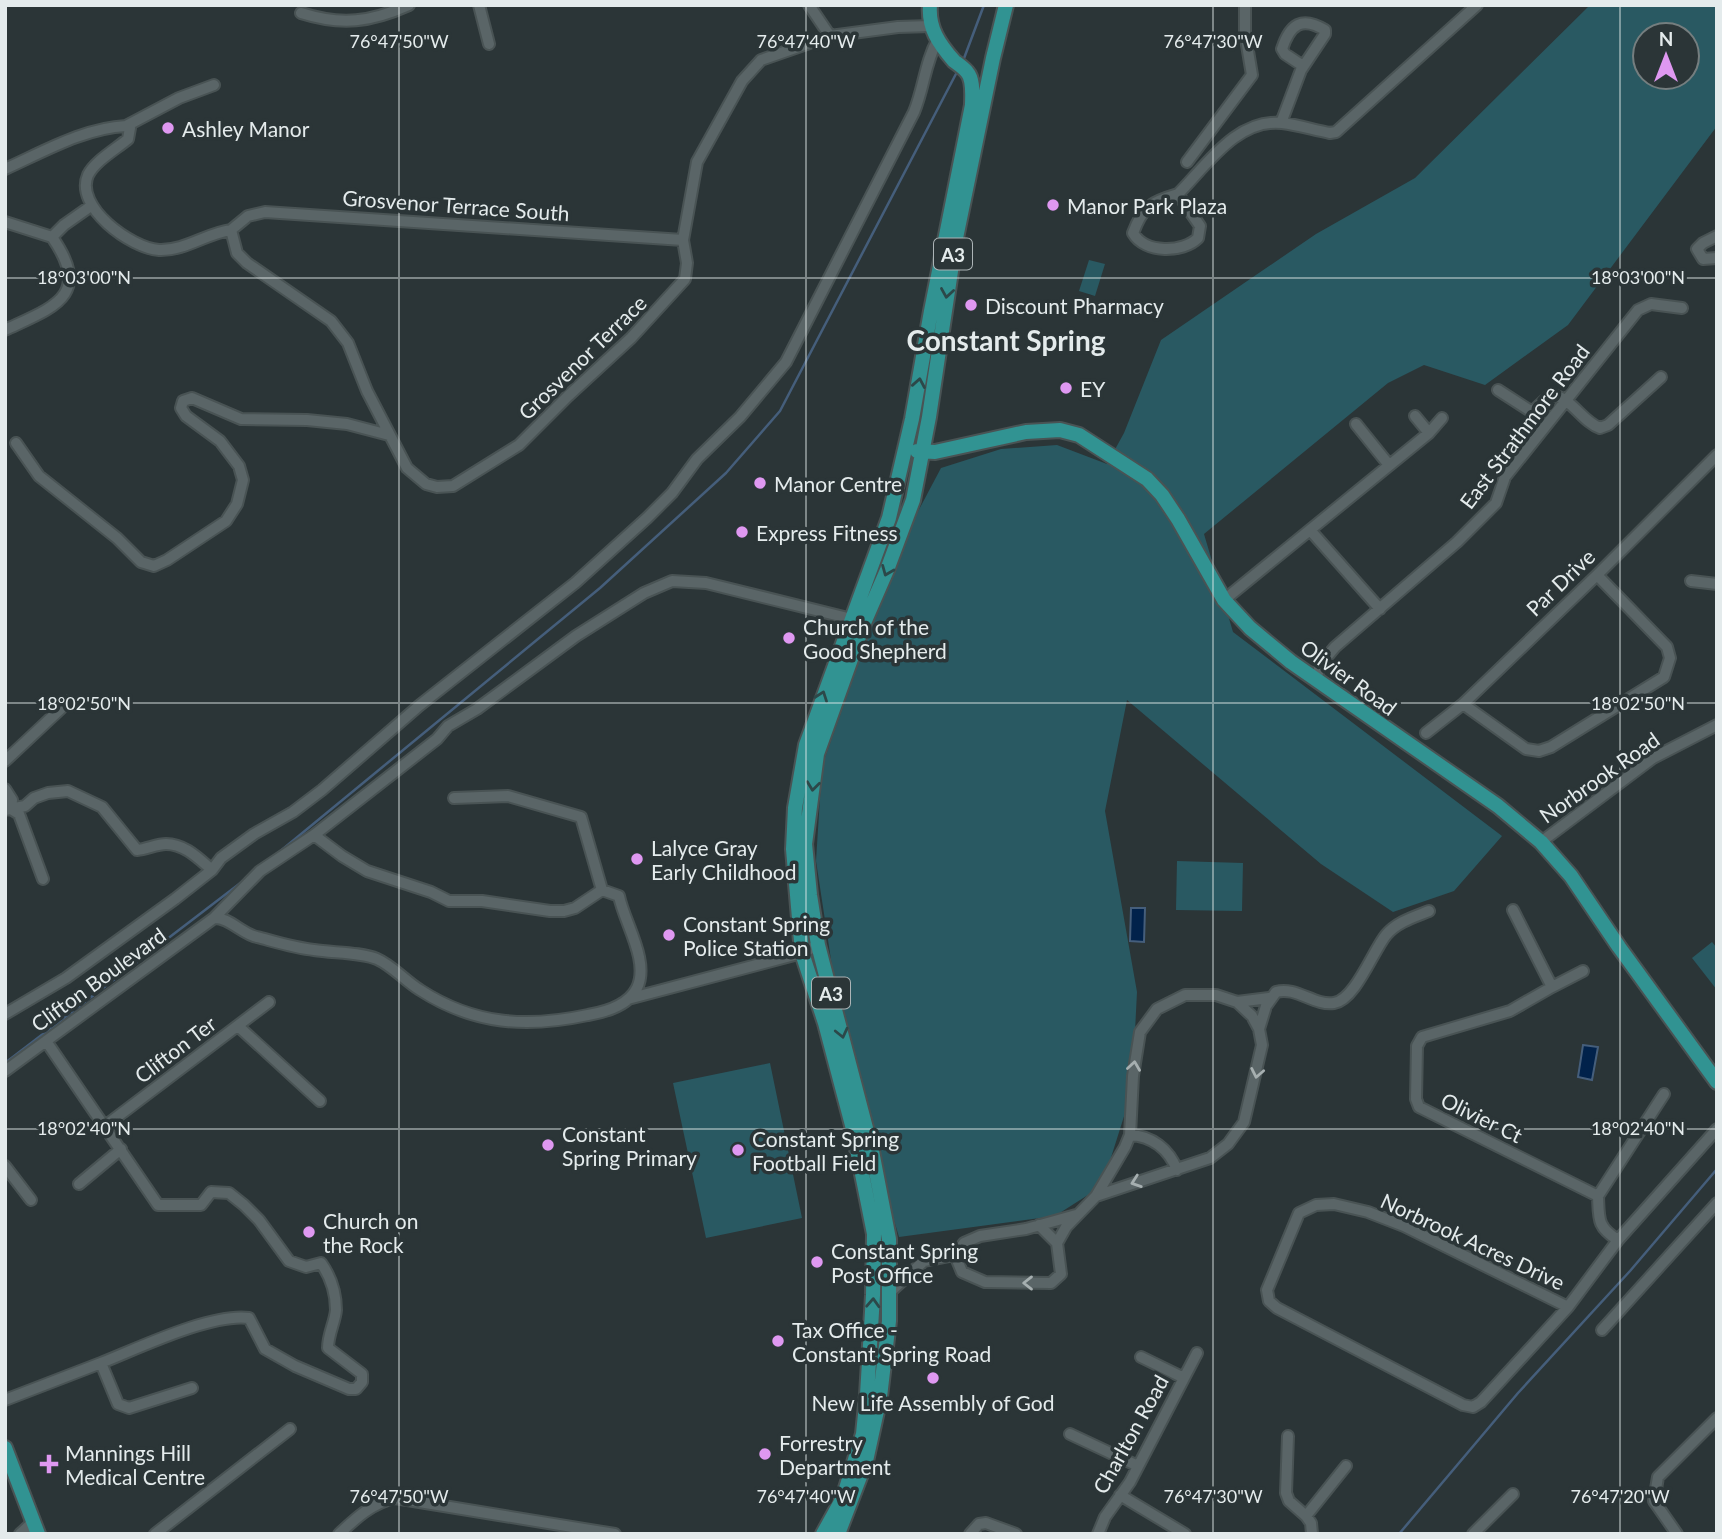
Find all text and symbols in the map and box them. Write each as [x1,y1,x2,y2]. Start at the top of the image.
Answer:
north arrow [1631,21,1701,91]
text: N [1659,27,1673,50]
text: 76°47'50"W [349,30,449,52]
text: 76°47'40"W [756,30,856,52]
text: 76°47'30"W [1163,30,1263,52]
place label: Ashley Manor [182,116,310,141]
marker: Ashley Manor [160,120,176,136]
street label: Grosvenor Terrace South [342,185,570,225]
place label: Manor Park Plaza [1067,193,1227,218]
marker: Manor Park Plaza [1045,197,1061,213]
road number: A3 [934,238,972,270]
text: 18°03'00"N [37,266,131,288]
text: 18°03'00"N [1591,266,1685,288]
one-way arrow [940,287,955,299]
street label: Grosvenor Terrace [513,290,651,424]
place label: Discount Pharmacy [985,293,1164,318]
marker: Discount Pharmacy [963,297,979,313]
district label: Constant Spring [907,323,1106,357]
street label: East Strathmore Road [1454,339,1594,513]
place label: EY [1080,376,1106,401]
one-way arrow [911,377,926,389]
marker: EY [1058,380,1074,396]
place label: Manor Centre [774,471,902,496]
marker: Manor Centre [752,475,768,491]
place label: Express Fitness [756,520,898,545]
marker: Express Fitness [734,524,750,540]
street label: Par Drive [1521,543,1599,621]
one-way arrow [881,565,895,577]
place label: Church of the Good Shepherd [803,614,947,663]
marker: Church of the Good Shepherd [781,630,797,646]
street label: Olivier Road [1296,634,1402,720]
one-way arrow [814,691,828,703]
text: 18°02'50"N [37,692,131,714]
text: 18°02'50"N [1591,692,1685,714]
street label: Norbrook Road [1534,726,1664,828]
one-way arrow [805,780,820,791]
place label: Lalyce Gray Early Childhood [651,835,797,884]
marker: Lalyce Gray Early Childhood [629,851,645,867]
place label: Constant Spring Police Station [683,911,830,960]
street label: Clifton Boulevard [26,922,170,1036]
marker: Constant Spring Police Station [661,927,677,943]
road number: A3 [812,978,850,1009]
street label: Clifton Ter [129,1010,221,1088]
one-way arrow [834,1027,848,1039]
one-way arrow [1127,1061,1142,1072]
one-way arrow [1250,1067,1265,1079]
street label: Olivier Ct [1437,1087,1527,1148]
text: 18°02'40"N [37,1117,131,1139]
text: 18°02'40"N [1591,1117,1685,1139]
place label: Constant Spring Primary [562,1121,697,1170]
place label: Constant Spring Football Field [752,1126,899,1175]
marker: Constant Spring Primary [540,1137,556,1153]
marker: Constant Spring Football Field [730,1142,746,1158]
one-way arrow [1131,1174,1143,1188]
street label: Norbrook Acres Drive [1377,1187,1569,1295]
place label: Church on the Rock [323,1208,418,1257]
marker: Church on the Rock [301,1224,317,1240]
place label: Constant Spring Post Office [831,1238,978,1287]
marker: Constant Spring Post Office [809,1254,825,1270]
one-way arrow [1022,1275,1033,1291]
one-way arrow [865,1297,880,1308]
place label: Tax Office - Constant Spring Road [792,1317,991,1366]
marker: Tax Office - Constant Spring Road [770,1333,786,1349]
marker: New Life Assembly of God [925,1370,941,1386]
street label: Charlton Road [1087,1370,1173,1498]
place label: New Life Assembly of God [812,1390,1054,1415]
place label: Forrestry Department [779,1430,891,1479]
place label: Mannings Hill Medical Centre [65,1440,205,1489]
marker: Forrestry Department [757,1446,773,1462]
marker: Mannings Hill Medical Centre [39,1454,59,1474]
text: 76°47'50"W [349,1485,449,1507]
text: 76°47'40"W [756,1485,856,1507]
text: 76°47'30"W [1163,1485,1263,1507]
text: 76°47'20"W [1570,1485,1670,1507]

